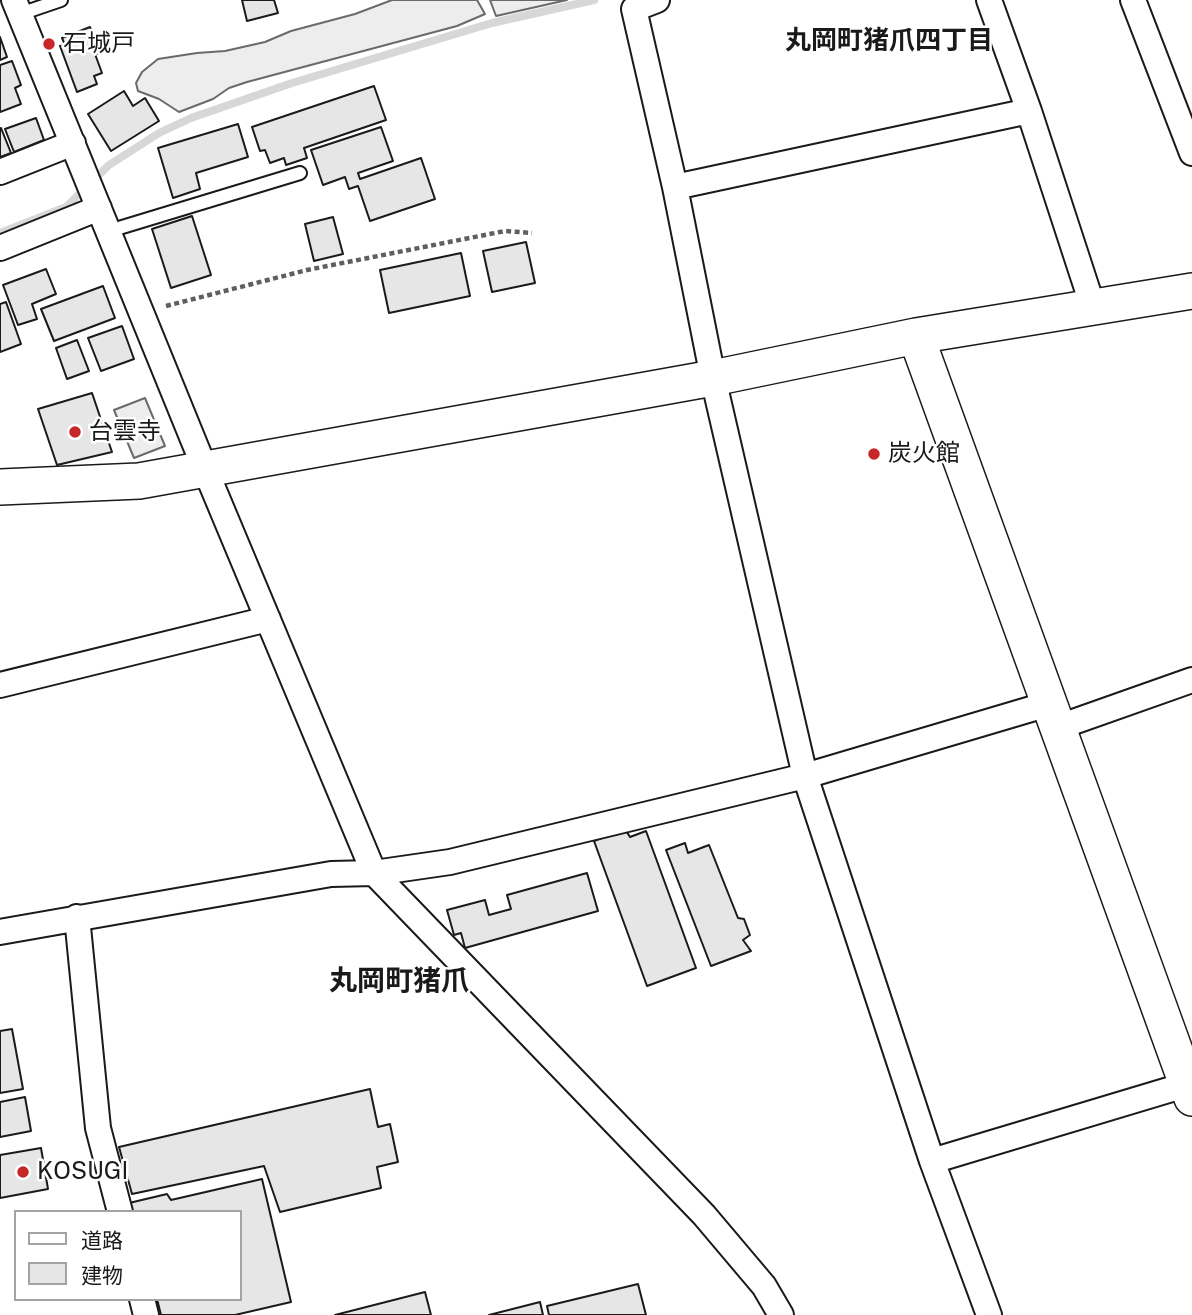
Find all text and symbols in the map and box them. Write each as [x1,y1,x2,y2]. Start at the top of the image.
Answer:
district label: 丸岡町猪爪四丁目 [785,25,993,57]
place label: 石城戸 [63,30,135,58]
marker: 石城戸 [41,36,57,52]
place label: 台雲寺 [89,418,161,446]
marker: 台雲寺 [67,424,83,440]
place label: 炭火館 [888,440,960,468]
marker: 炭火館 [866,446,882,462]
district label: 丸岡町猪爪 [329,964,469,998]
place label: KOSUGI [37,1158,128,1186]
marker: KOSUGI [15,1164,31,1180]
legend [14,1210,242,1301]
text: 道路 [81,1228,123,1253]
text: 建物 [81,1263,123,1288]

